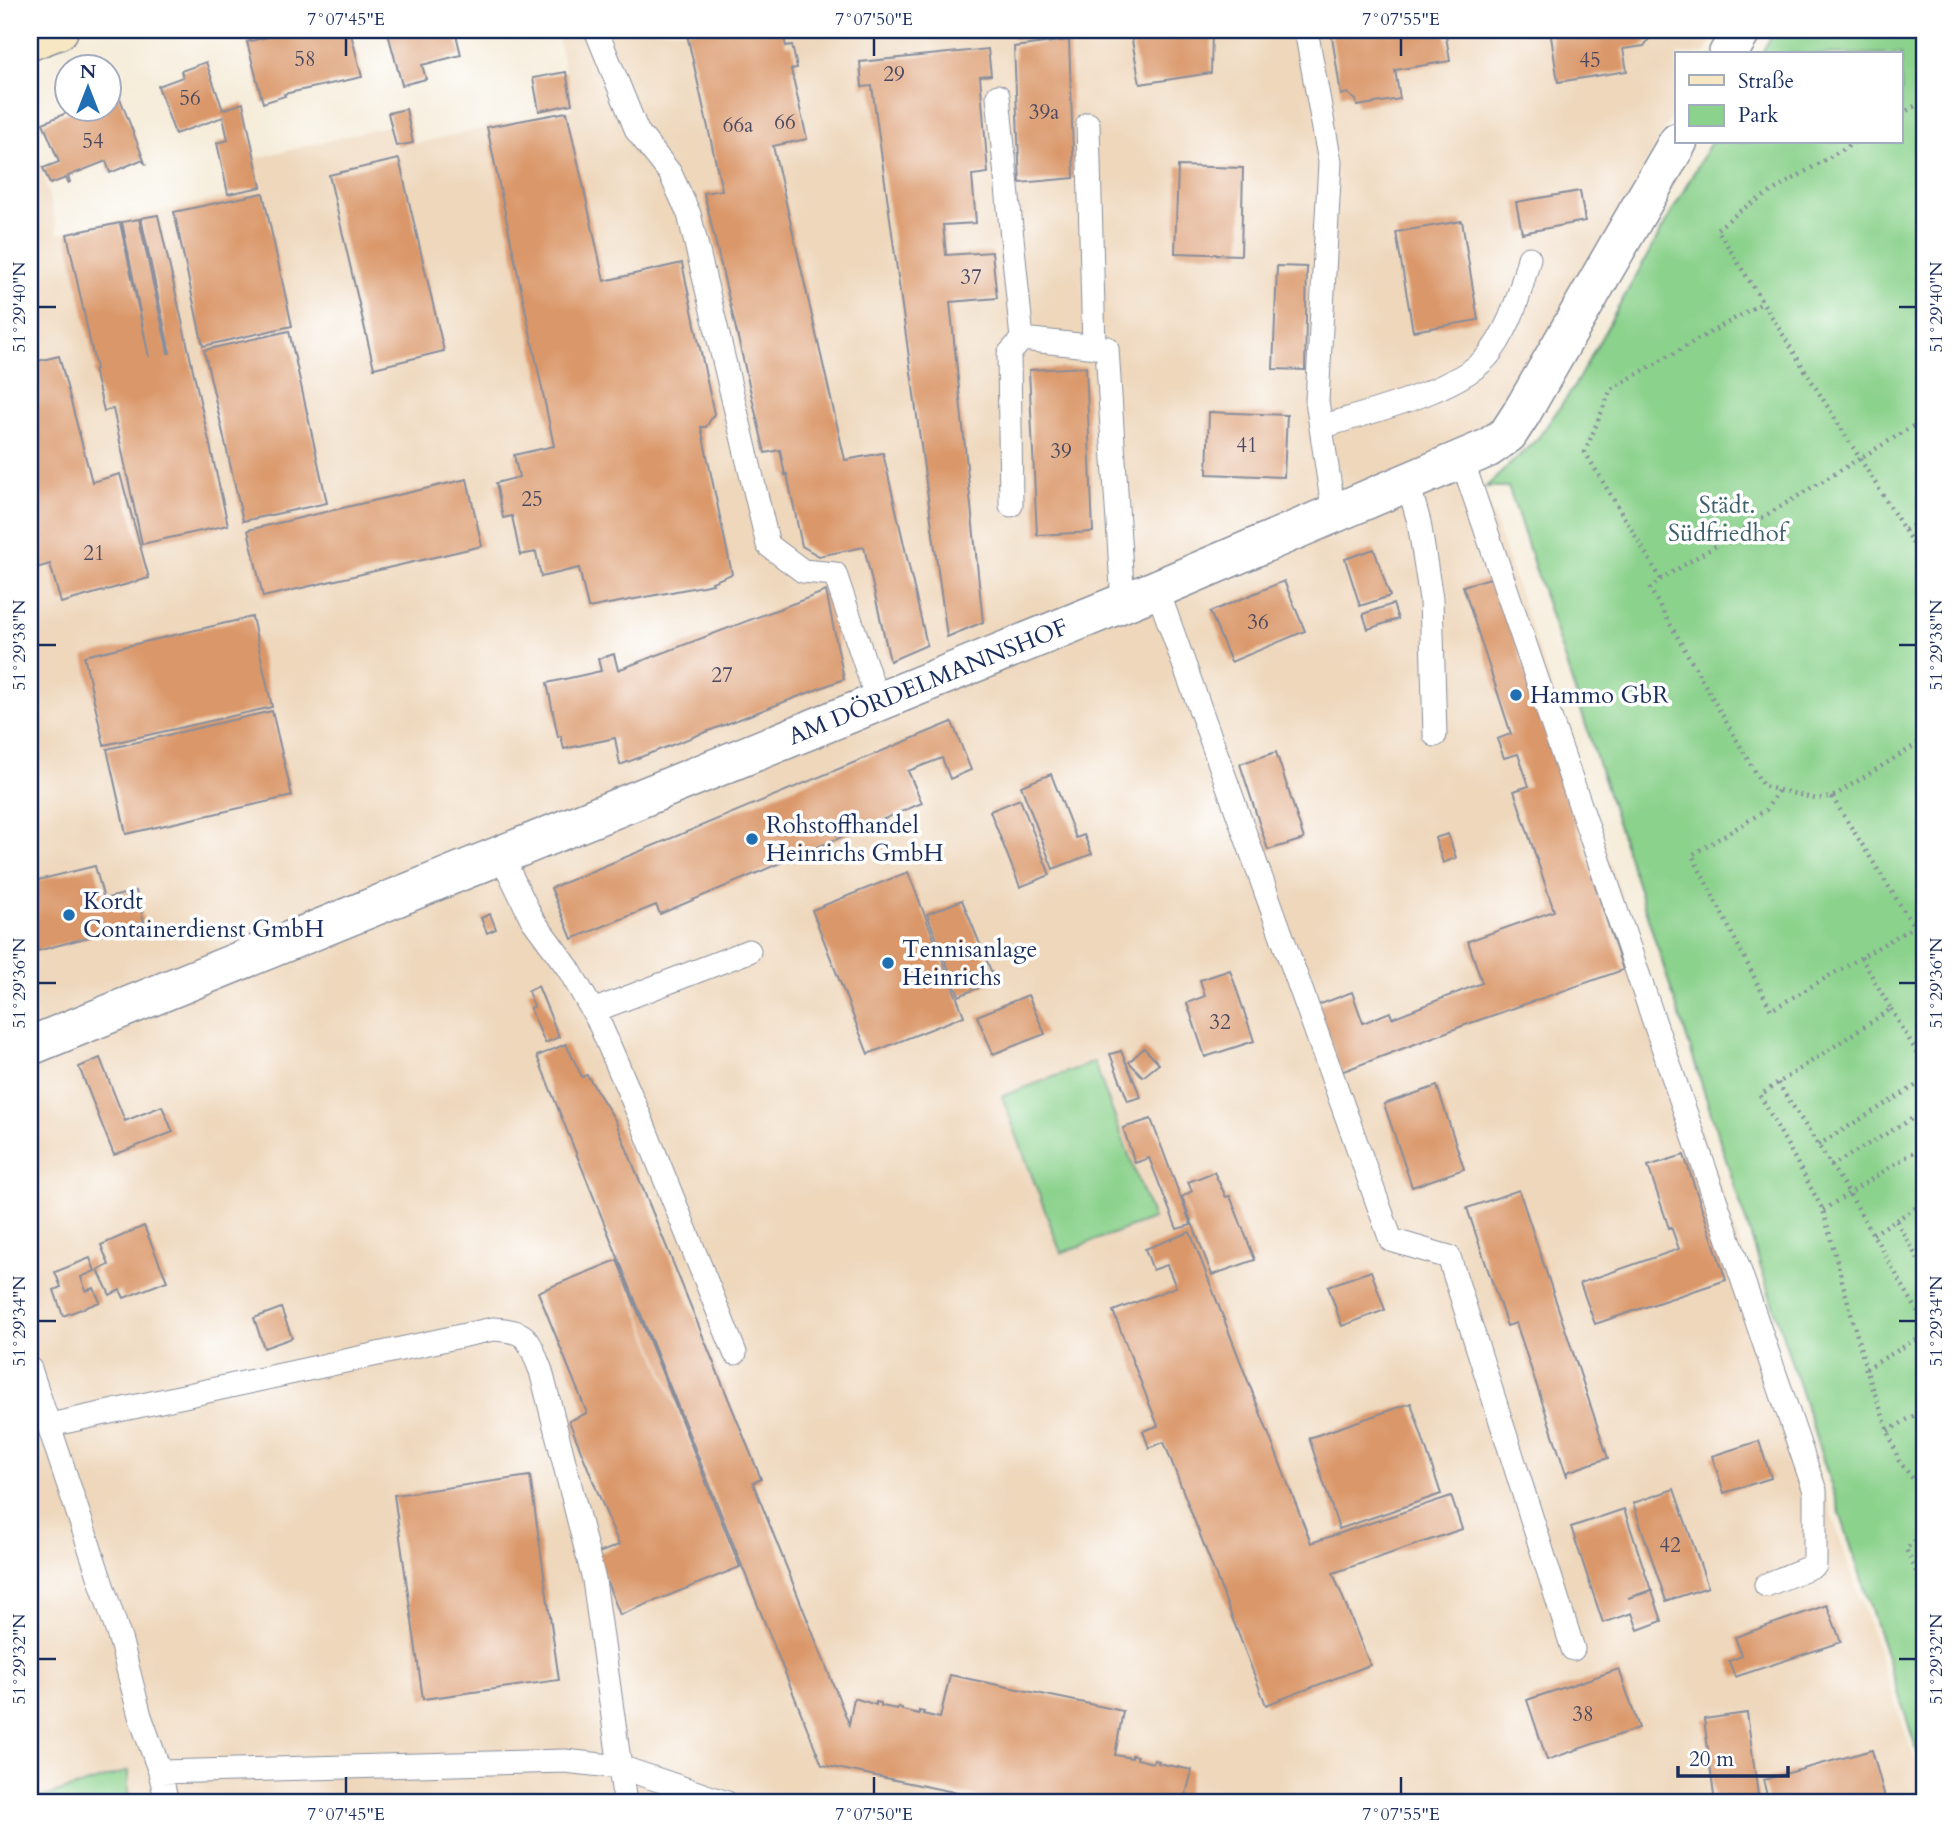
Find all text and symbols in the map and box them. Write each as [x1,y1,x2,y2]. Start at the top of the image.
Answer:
text: 7°07'45"E [307,7,385,32]
text: 7°07'50"E [835,7,913,32]
text: 7°07'55"E [1362,7,1440,32]
house number: 58 [294,45,316,74]
house number: 45 [1579,46,1601,75]
north arrow [52,52,122,122]
legend [1675,52,1902,144]
text: N [80,59,97,85]
house number: 29 [883,60,905,89]
text: Straße [1738,67,1794,96]
house number: 56 [179,84,201,113]
house number: 39a [1029,98,1059,127]
text: Park [1738,101,1779,130]
house number: 66 [774,108,796,137]
house number: 66a [723,111,753,140]
house number: 54 [82,127,104,156]
text: 51°29'40"N [7,261,32,353]
text: 51°29'40"N [1924,261,1949,353]
house number: 37 [960,263,982,292]
house number: 41 [1236,431,1258,460]
house number: 39 [1050,437,1072,466]
house number: 25 [521,485,543,514]
park label: Städt. Südfriedhof [1668,489,1790,550]
house number: 21 [83,539,105,568]
text: 51°29'38"N [7,599,32,691]
text: 51°29'38"N [1924,599,1949,691]
house number: 36 [1247,608,1269,637]
street label: AM DÖRDELMANNSHOF [783,611,1073,753]
house number: 27 [711,661,733,690]
place label: Hammo GbR [1530,679,1669,712]
marker: Hammo GbR [1508,687,1524,703]
place label: Rohstoffhandel Heinrichs GmbH [766,809,944,870]
marker: Rohstoffhandel Heinrichs GmbH [744,831,760,847]
place label: Kordt Containerdienst GmbH [83,885,324,946]
marker: Kordt Containerdienst GmbH [61,907,77,923]
place label: Tennisanlage Heinrichs [902,933,1037,994]
text: 51°29'36"N [7,937,32,1029]
text: 51°29'36"N [1924,937,1949,1029]
marker: Tennisanlage Heinrichs [880,955,896,971]
house number: 32 [1209,1008,1231,1037]
text: 51°29'34"N [7,1275,32,1367]
text: 51°29'34"N [1924,1275,1949,1367]
house number: 42 [1659,1531,1681,1560]
text: 51°29'32"N [7,1613,32,1705]
text: 51°29'32"N [1924,1613,1949,1705]
house number: 38 [1572,1700,1594,1729]
scale bar [1678,1735,1789,1779]
text: 20 m [1689,1745,1734,1774]
text: 7°07'45"E [307,1802,385,1827]
text: 7°07'50"E [835,1802,913,1827]
text: 7°07'55"E [1362,1802,1440,1827]

